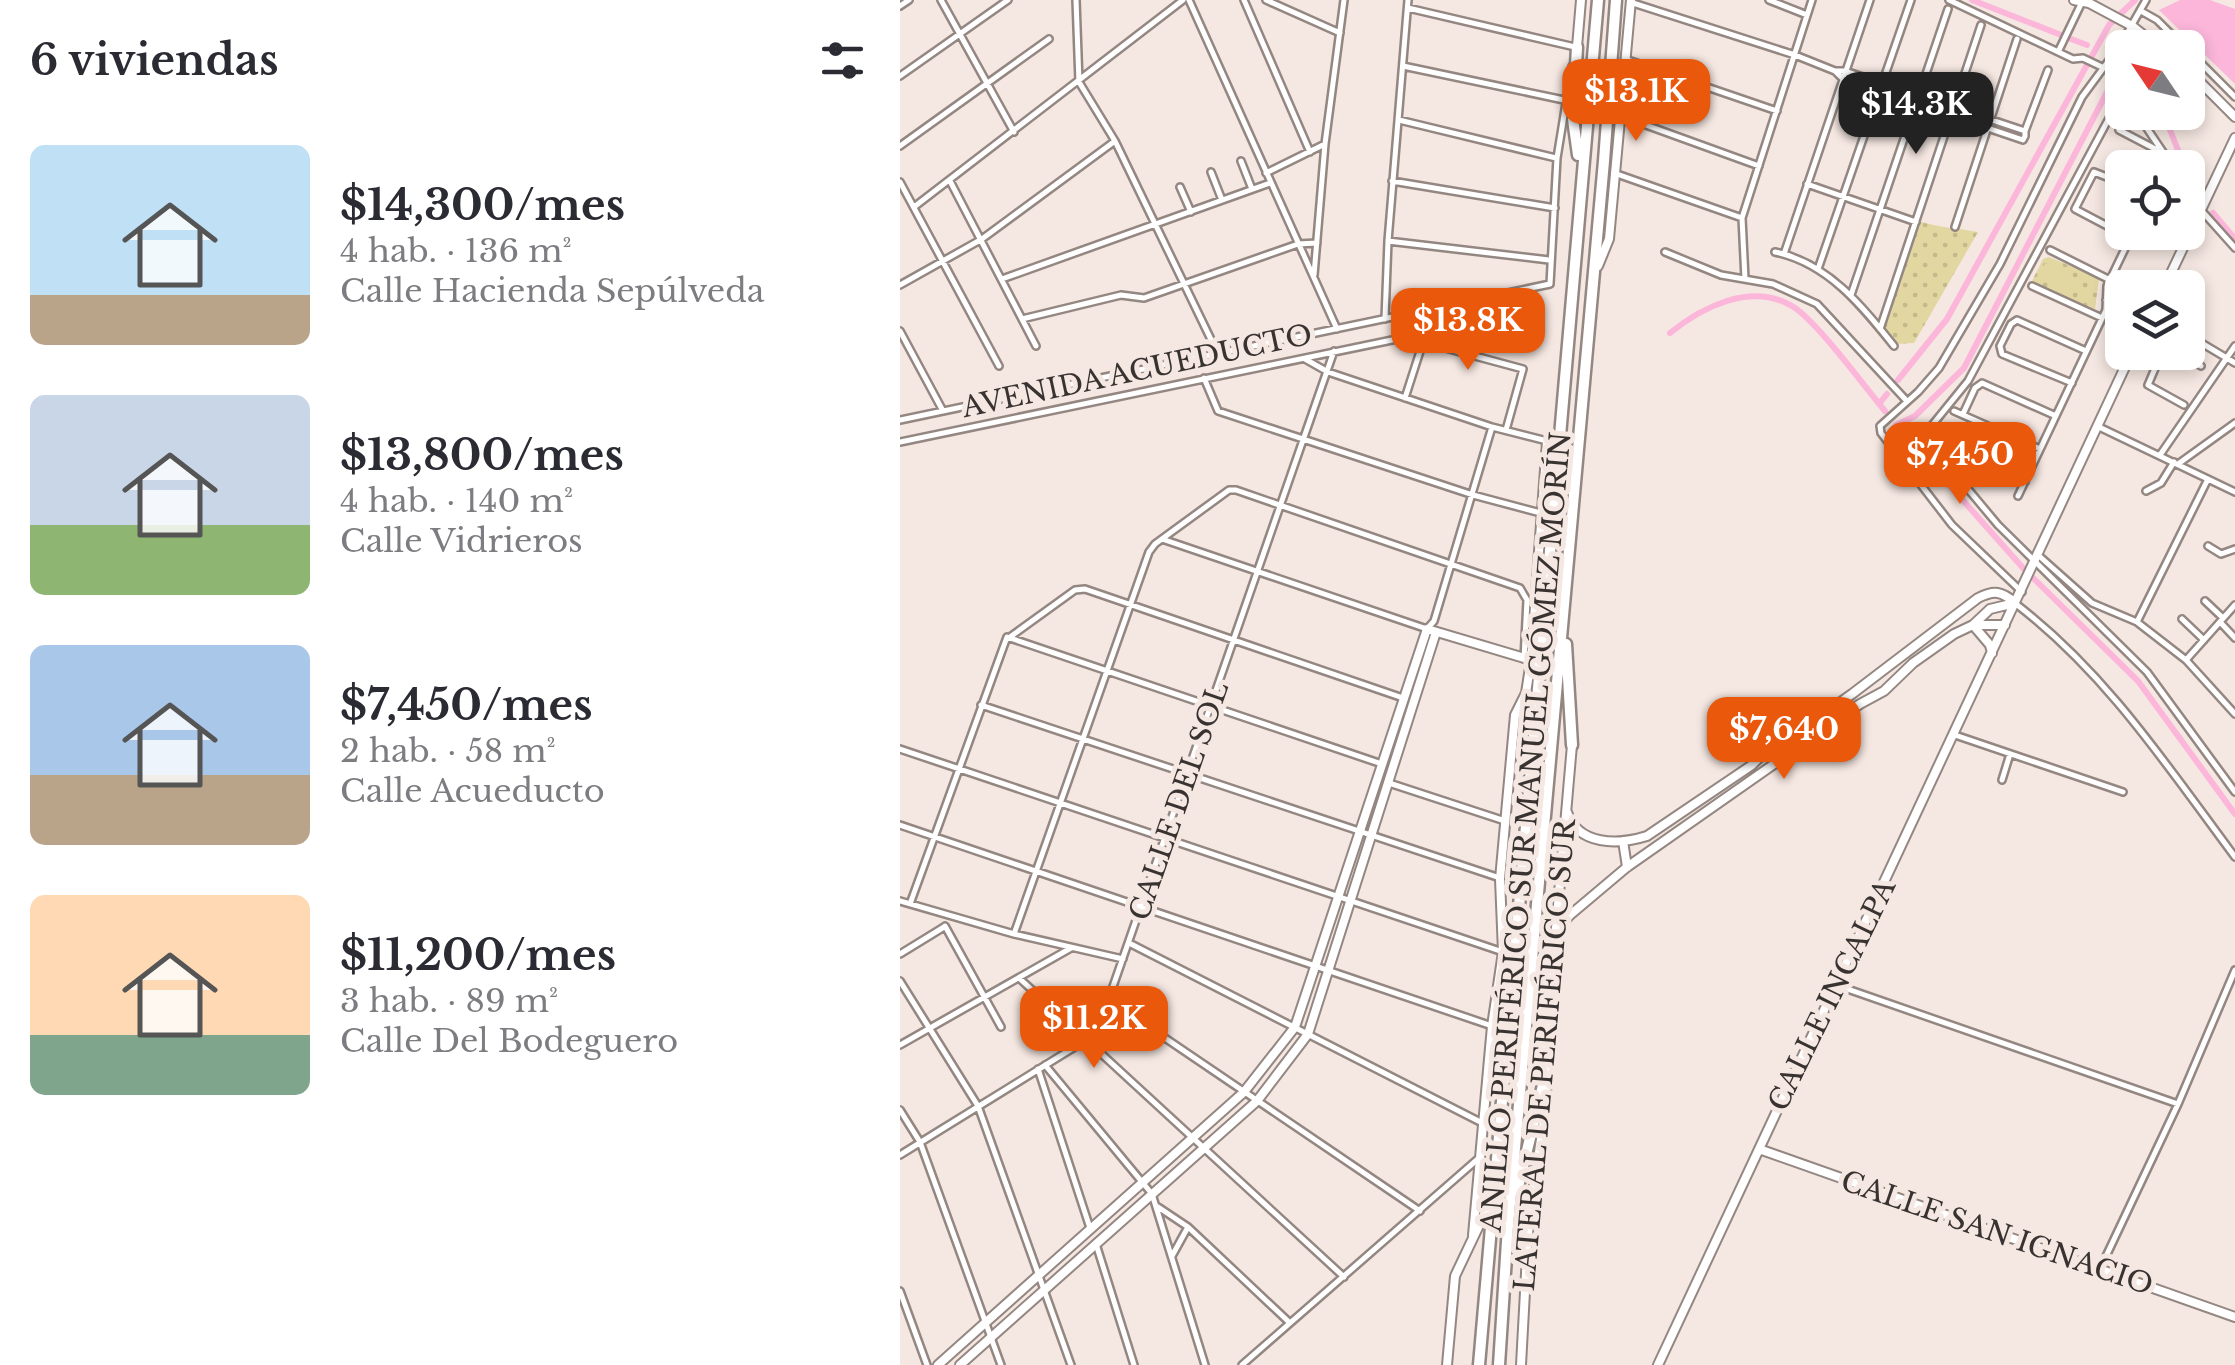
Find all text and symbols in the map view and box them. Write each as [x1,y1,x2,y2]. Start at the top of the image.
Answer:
north arrow [2105,30,2205,130]
map controls [2105,30,2205,370]
icon: filters [815,33,870,88]
text: 6 viviendas [30,34,278,86]
pin: $13.1K [1555,59,1717,144]
text: $13.1K [1584,71,1688,111]
pin: $14.3K [1835,72,1997,157]
text: $14.3K [1861,84,1971,124]
button: locate [2105,150,2205,250]
text: $14,300/mes [340,179,625,231]
icon: home [110,185,230,305]
text: 4 hab. · 136 m² [340,231,572,271]
button: layers [2105,270,2205,370]
text: Calle Hacienda Sepúlveda [340,271,764,311]
pin: $13.8K [1387,288,1549,373]
text: $13.8K [1413,300,1523,340]
street label: AVENIDA ACUEDUCTO [958,317,1315,425]
pin: $7,450 [1879,422,2041,507]
text: $13,800/mes [340,429,624,481]
street label: ANILLO PERIFÉRICO SUR MANUEL GÓMEZ MORÍN [1473,430,1578,1235]
text: $7,450 [1906,434,2014,474]
icon: home [110,435,230,555]
text: 4 hab. · 140 m² [340,481,573,521]
text: Calle Vidrieros [340,521,583,561]
street label: CALLE DEL SOL [1122,677,1236,925]
text: $7,450/mes [340,679,593,731]
icon: home [110,685,230,805]
pin: $7,640 [1703,697,1865,782]
text: $7,640 [1729,709,1839,749]
text: 2 hab. · 58 m² [340,731,556,771]
text: Calle Acueducto [340,771,605,811]
street label: LATERAL DE PERIFÉRICO SUR [1507,817,1583,1292]
street label: CALLE INCALPA [1761,873,1903,1117]
text: $11,200/mes [340,929,616,981]
icon: home [110,935,230,1055]
text: 3 hab. · 89 m² [340,981,558,1021]
pin: $11.2K [1013,986,1175,1071]
text: $11.2K [1042,998,1146,1038]
text: Calle Del Bodeguero [340,1021,678,1061]
street label: CALLE SAN IGNACIO [1836,1163,2158,1303]

